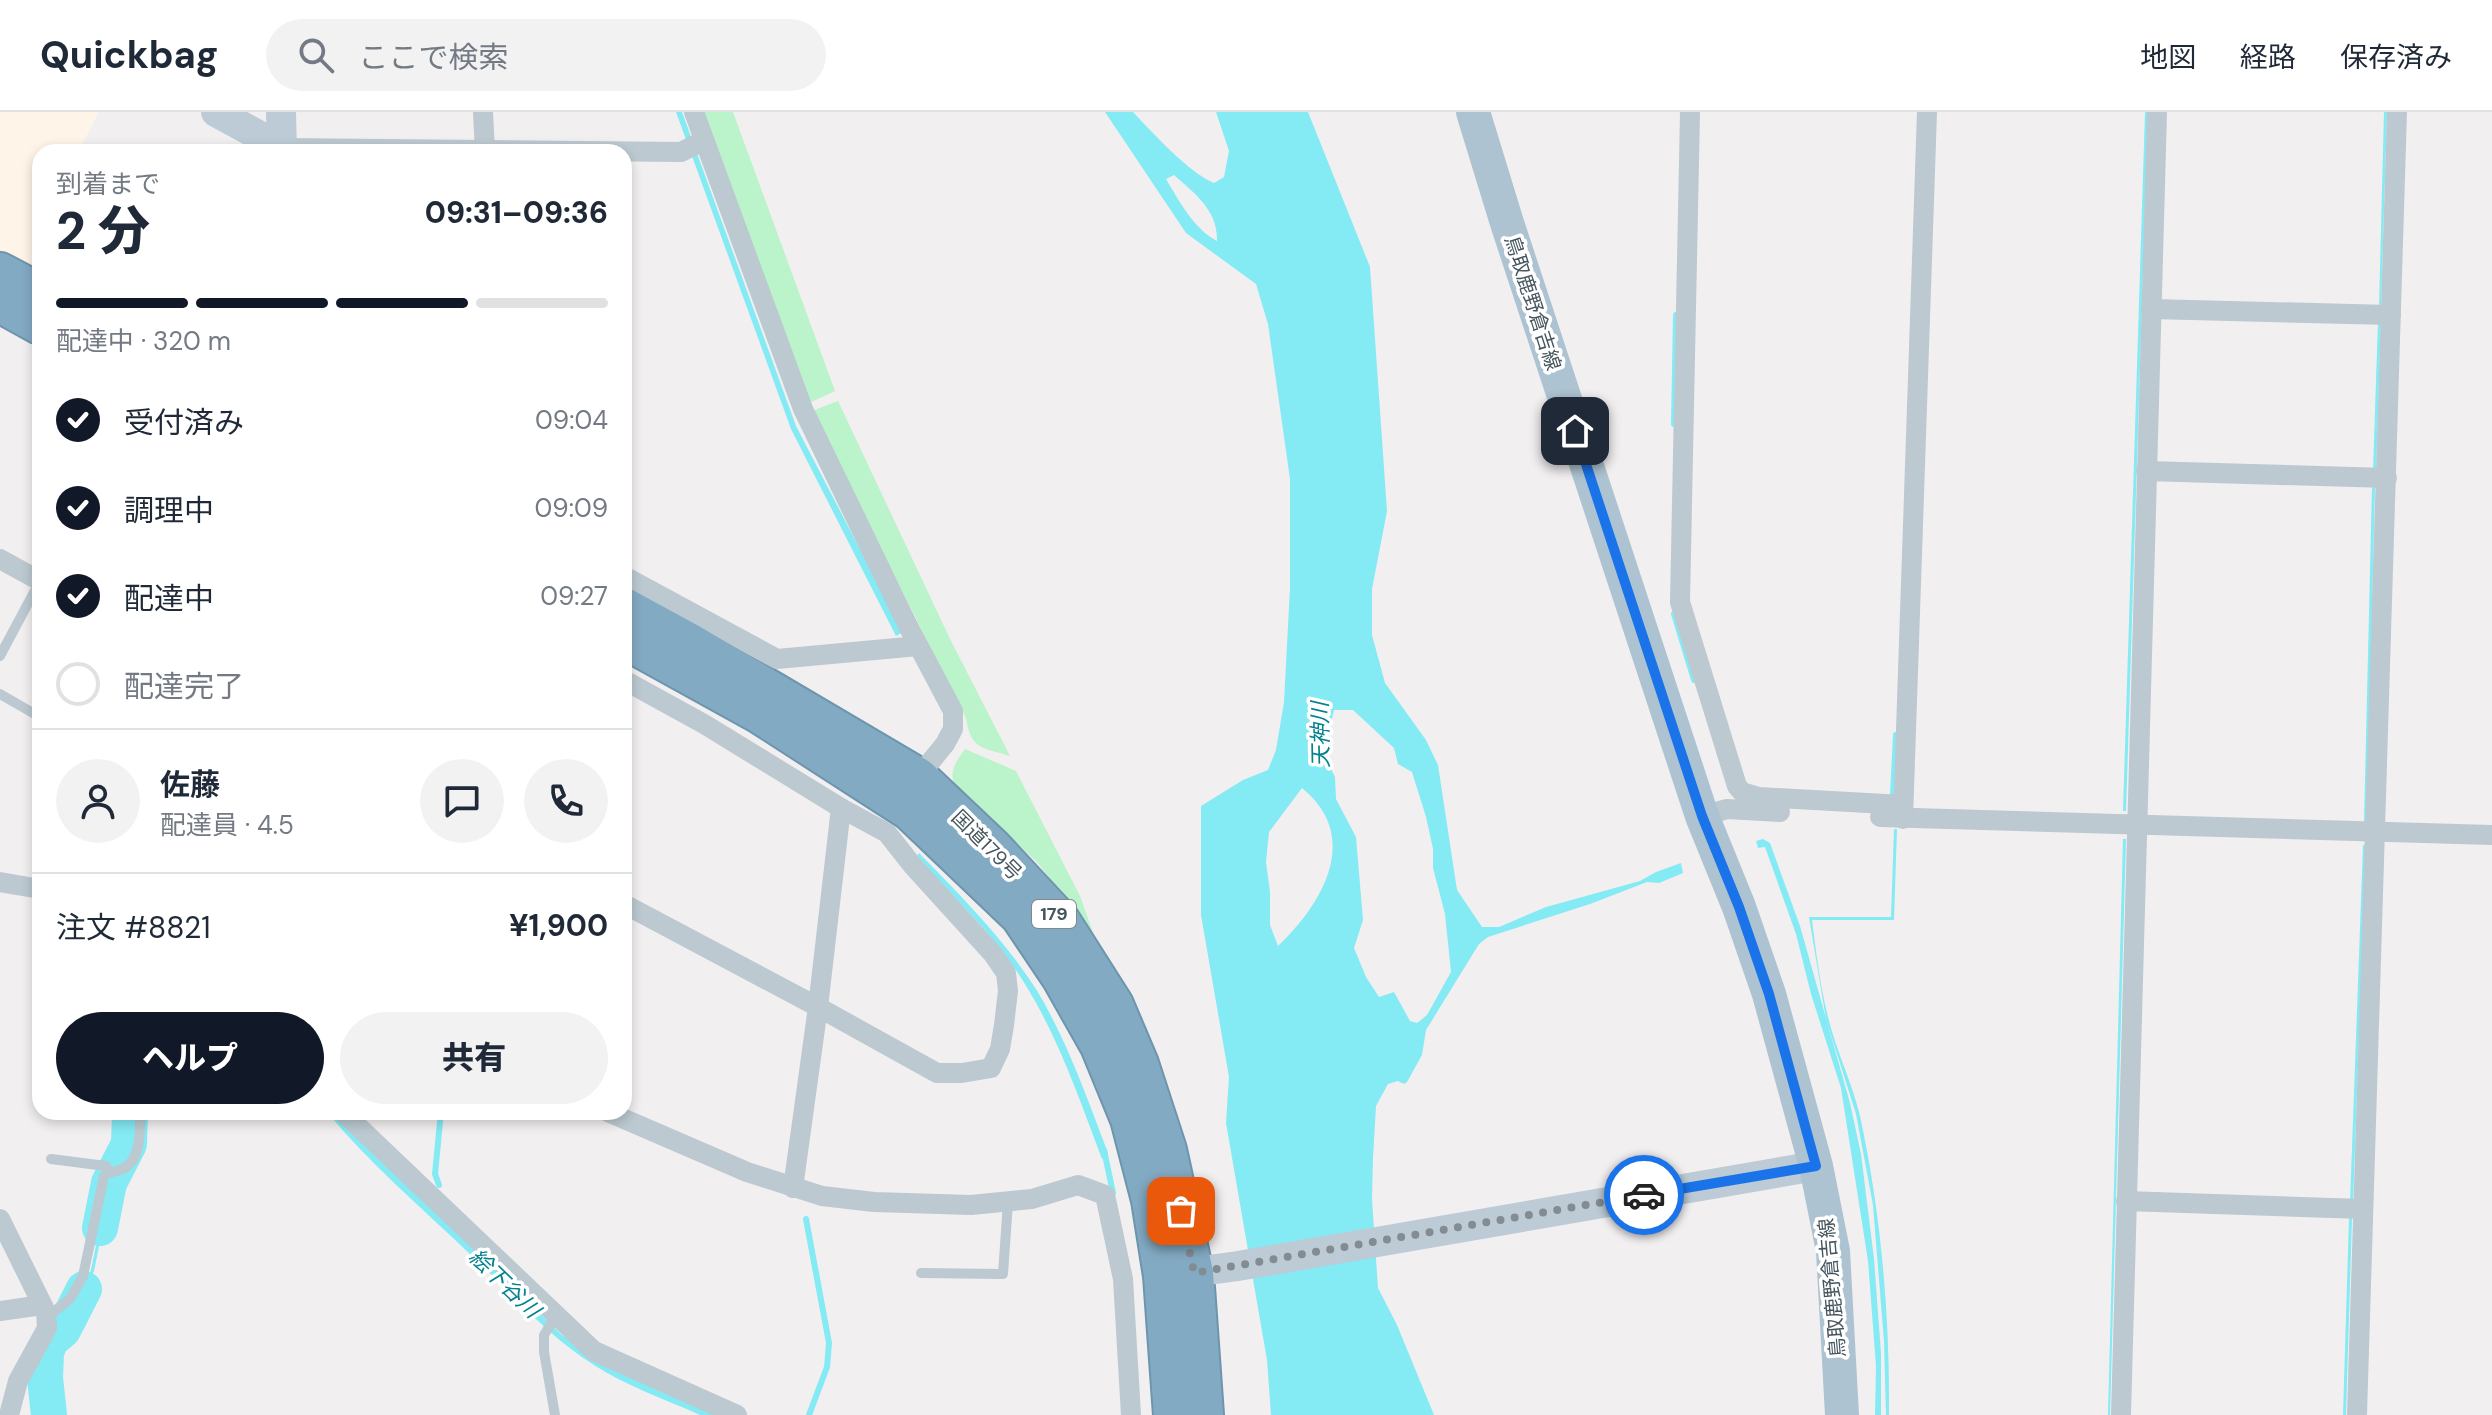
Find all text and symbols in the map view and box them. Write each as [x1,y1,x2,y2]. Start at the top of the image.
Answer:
search box [266,19,826,91]
text: Quickbag [40,30,218,80]
icon: search [294,33,338,77]
text: ここで検索 [358,38,508,77]
text: 地図 [2140,39,2196,76]
text: 経路 [2240,39,2296,76]
text: 保存済み [2340,39,2452,76]
text: 到着まで [56,167,160,201]
text: 09:31–09:36 [425,193,608,232]
text: 2 分 [56,197,150,265]
street label: 鳥取鹿野倉吉線 [1499,232,1567,374]
text: 配達中 · 320 m [56,324,231,358]
pin [1541,397,1609,465]
icon: check [56,398,100,442]
text: 受付済み [124,403,244,442]
text: 09:04 [535,403,608,437]
icon: home [1553,409,1597,453]
icon: check [56,486,100,530]
text: 調理中 [124,491,214,530]
text: 09:09 [535,491,608,525]
icon: check [56,574,100,618]
text: 配達中 [124,579,214,618]
text: 09:27 [540,579,608,613]
text: 配達完了 [124,667,244,706]
water label: 天神川 [1305,700,1336,768]
button: person [56,759,140,843]
button: chat [420,759,504,843]
button: phone [524,759,608,843]
text: 佐藤 [160,765,220,804]
street label: 国道179号 [946,804,1028,886]
text: 配達員 · 4.5 [160,808,294,842]
road number: 179 [1032,900,1076,928]
text: ¥1,900 [509,906,608,945]
text: 注文 #8821 [56,908,211,947]
button: ヘルプ [56,1012,324,1104]
button: 共有 [340,1012,608,1104]
courier [1604,1155,1684,1235]
icon: car [1622,1173,1666,1217]
pin [1147,1177,1215,1245]
icon: bag [1159,1189,1203,1233]
street label: 鳥取鹿野倉吉線 [1813,1217,1851,1359]
water label: 絵下谷川 [463,1242,548,1326]

